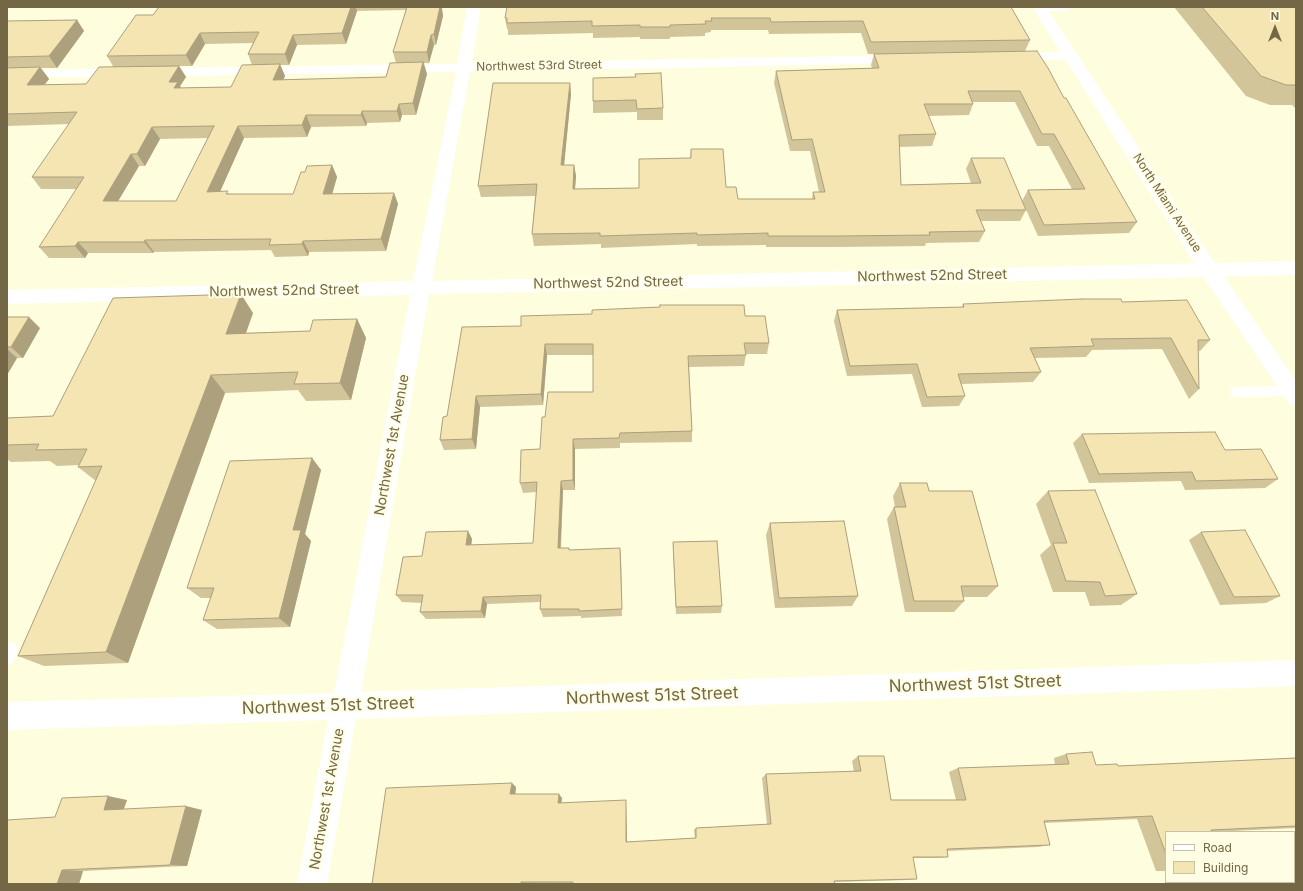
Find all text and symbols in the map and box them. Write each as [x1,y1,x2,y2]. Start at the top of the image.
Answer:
north arrow [1255,8,1295,48]
text: N [1271,9,1279,23]
street label: Northwest 53rd Street [476,58,602,74]
street label: North Miami Avenue [1130,151,1204,255]
street label: Northwest 52nd Street [857,266,1007,286]
street label: Northwest 52nd Street [533,273,683,293]
street label: Northwest 52nd Street [209,281,359,301]
street label: Northwest 1st Avenue [371,373,413,517]
street label: Northwest 51st Street [888,671,1062,697]
street label: Northwest 51st Street [565,683,739,709]
street label: Northwest 51st Street [241,693,415,719]
street label: Northwest 1st Avenue [306,727,348,871]
legend [1165,831,1295,883]
text: Road [1203,840,1232,855]
text: Building [1203,860,1248,875]

